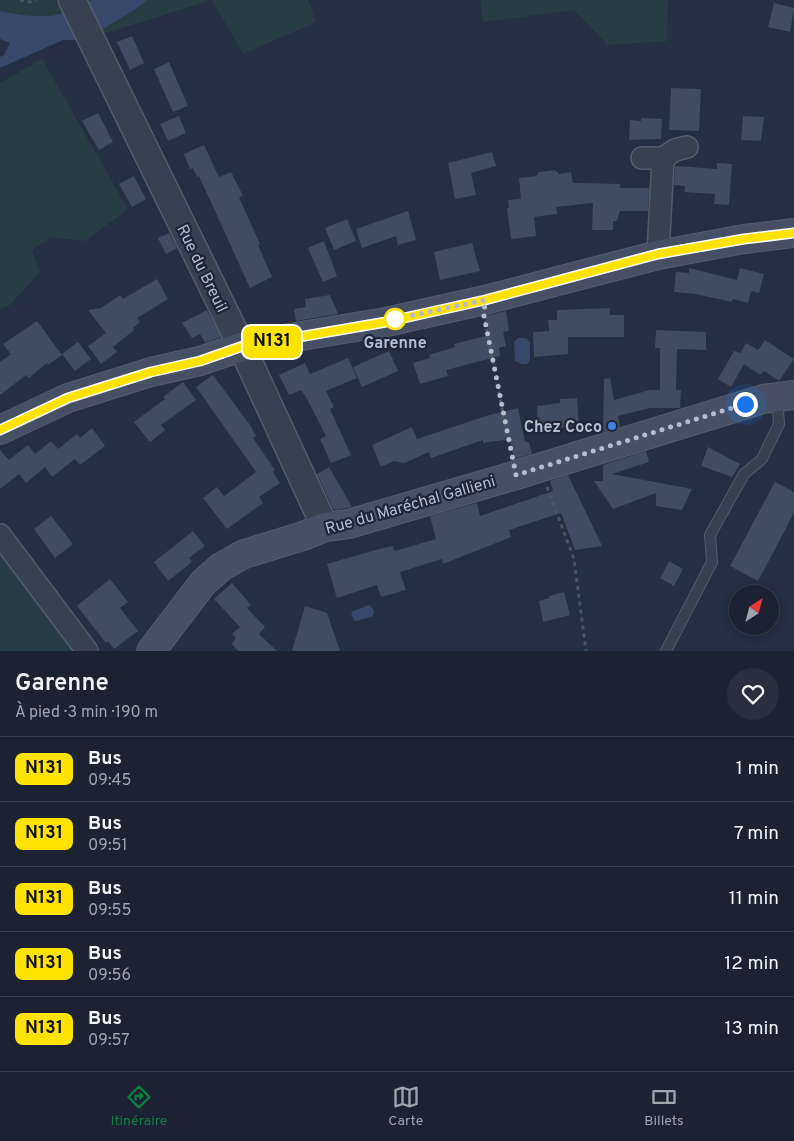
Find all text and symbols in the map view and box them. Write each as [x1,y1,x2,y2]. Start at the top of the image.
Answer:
street label: Rue du Breuil [171,221,231,316]
marker: Garenne [384,308,406,330]
line badge: N131 [237,326,307,358]
text: N131 [253,330,291,353]
place label: Garenne [363,334,427,354]
your location [733,392,758,417]
place label: Chez Coco [524,418,602,438]
marker: Chez Coco [606,420,618,432]
street label: Rue du Maréchal Gallieni [323,472,498,540]
north arrow [729,585,779,635]
map controls [729,585,779,635]
button: heart [727,668,779,720]
text: Garenne [15,669,109,699]
text: À pied · 3 min · 190 m [15,703,158,723]
text: Bus [88,747,122,771]
text: N131 [25,757,63,780]
text: 1 min [736,757,779,781]
text: 09:45 [88,771,131,791]
text: Bus [88,812,122,836]
text: N131 [25,822,63,845]
text: 7 min [734,822,779,846]
text: 09:51 [88,836,127,856]
text: Bus [88,877,122,901]
text: N131 [25,887,63,910]
text: 11 min [729,887,779,911]
text: 09:55 [88,901,131,921]
text: Bus [88,942,122,966]
text: N131 [25,952,63,975]
text: 12 min [724,952,779,976]
text: 09:56 [88,966,131,986]
text: Bus [88,1007,122,1031]
text: N131 [25,1017,63,1040]
text: 13 min [724,1017,779,1041]
text: 09:57 [88,1031,130,1051]
tab: Itinéraire [110,1083,167,1130]
tab: Carte [388,1083,423,1130]
tab: Billets [644,1083,683,1130]

